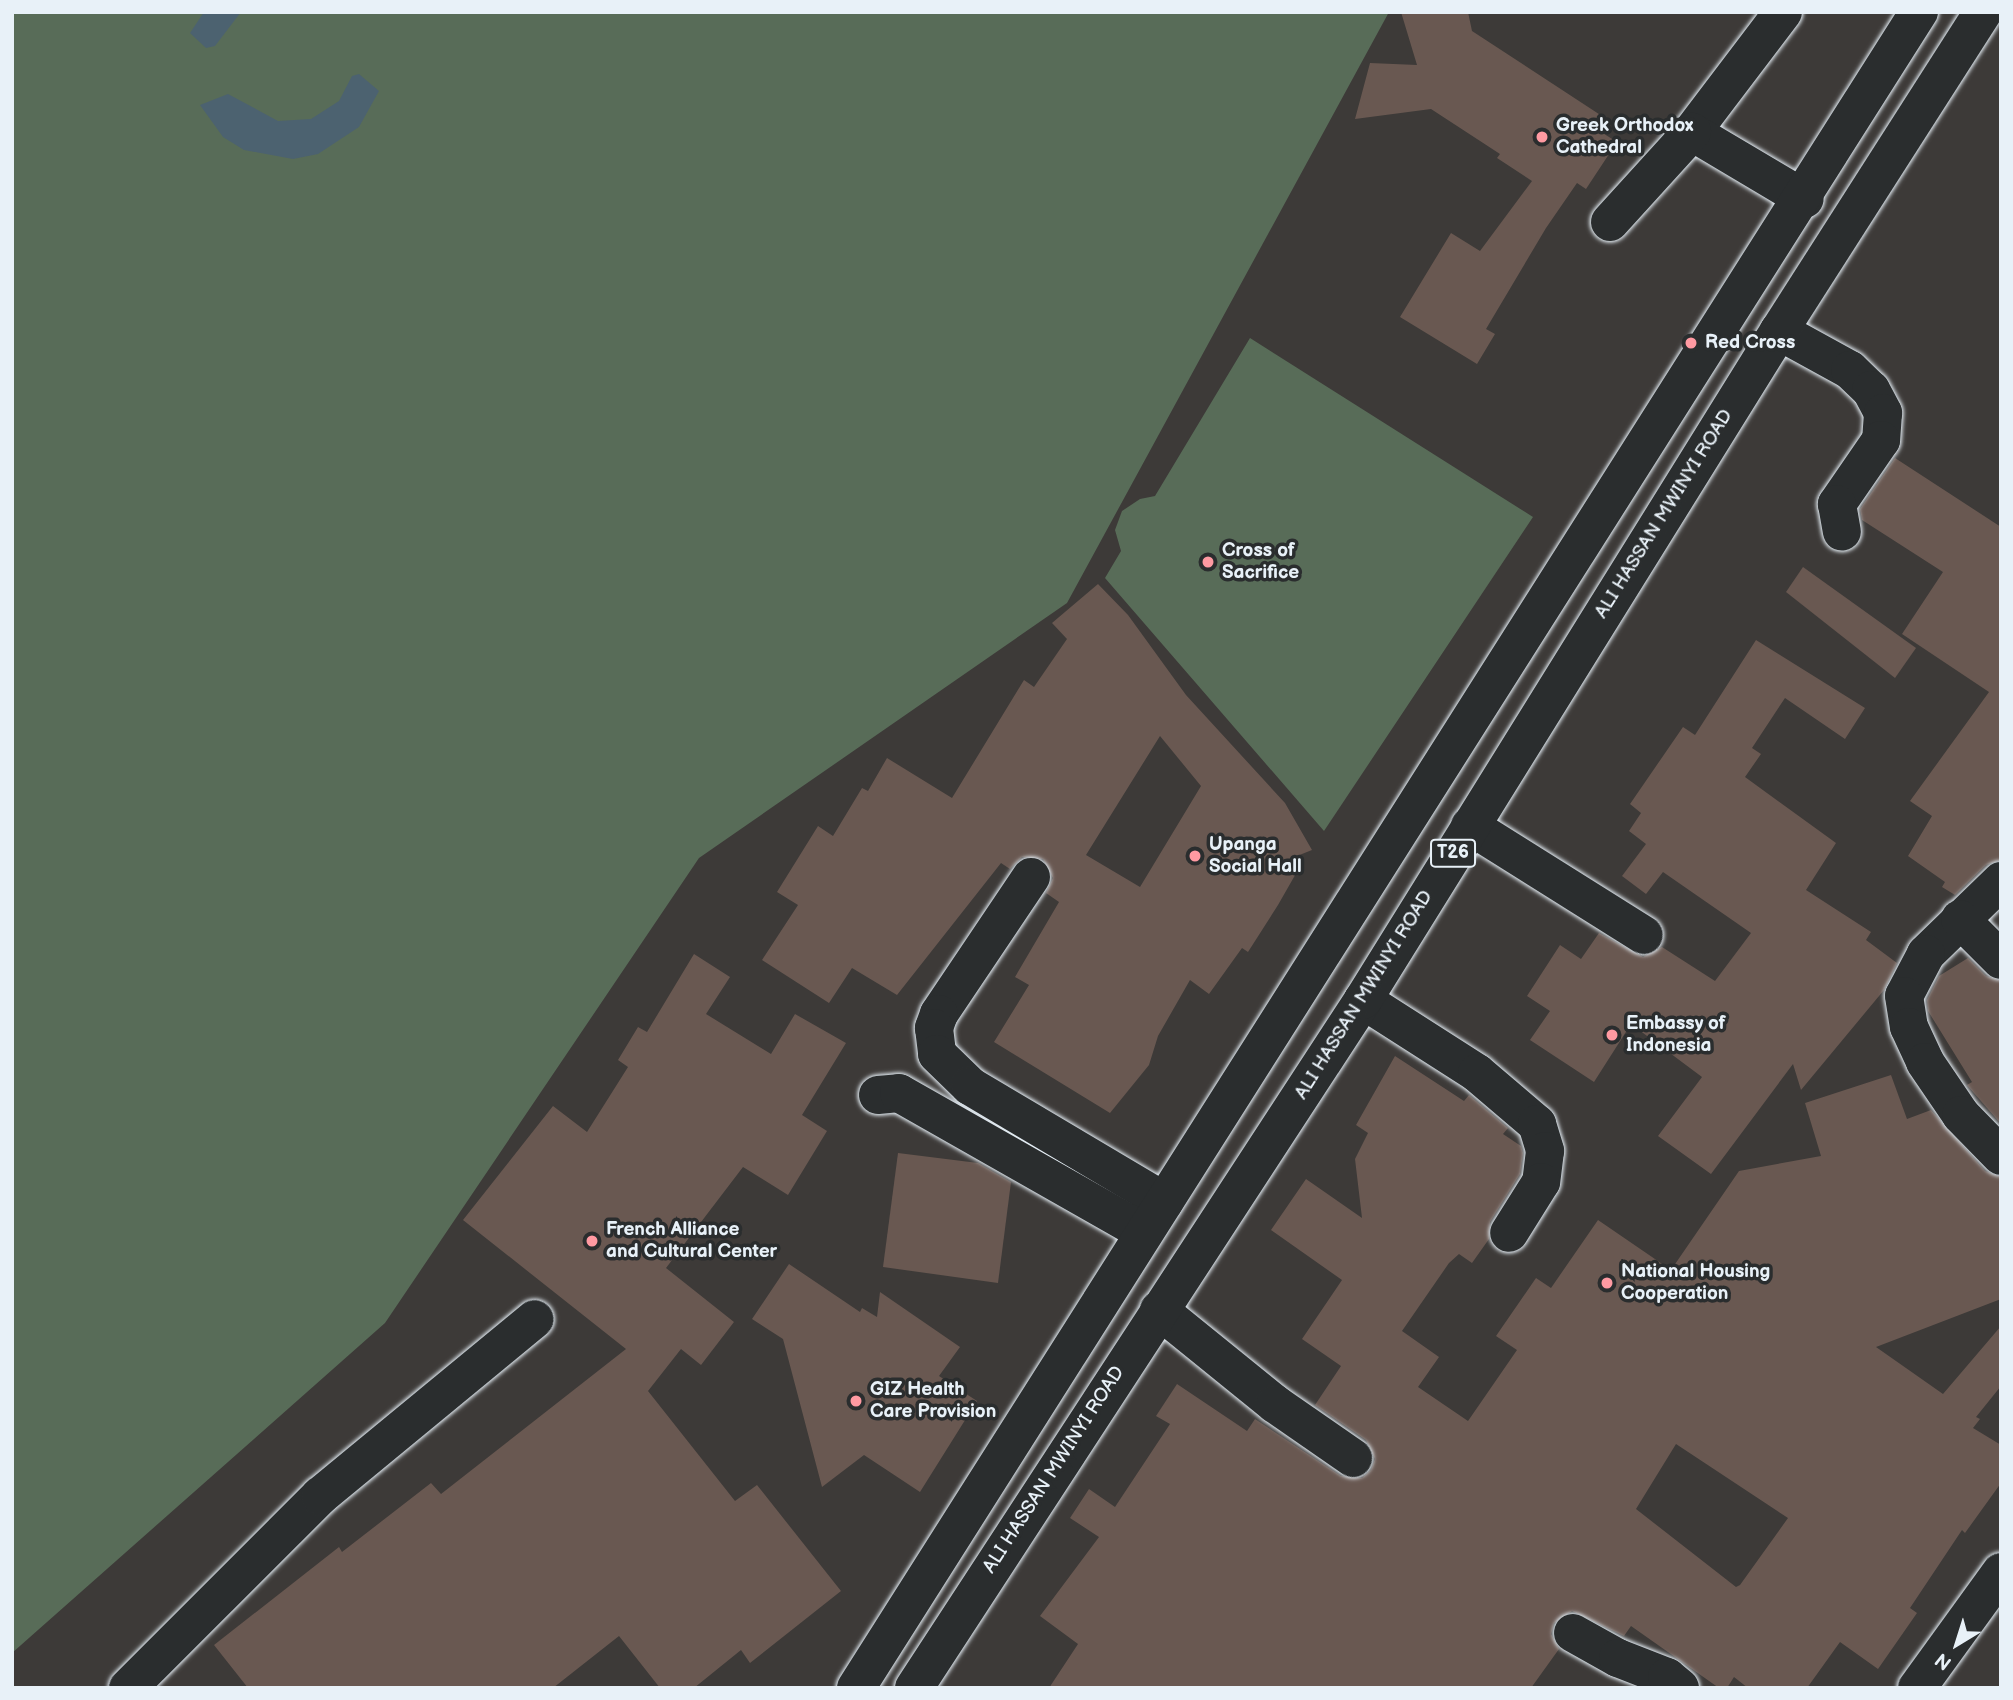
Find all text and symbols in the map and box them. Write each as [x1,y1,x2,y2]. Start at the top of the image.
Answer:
place label: Greek Orthodox Cathedral [1556,115,1693,159]
marker: Greek Orthodox Cathedral [1534,129,1550,145]
place label: Red Cross [1705,332,1795,354]
marker: Red Cross [1683,335,1699,351]
street label: ALI HASSAN MWINYI ROAD [1590,405,1738,623]
place label: Cross of Sacrifice [1222,540,1299,584]
marker: Cross of Sacrifice [1200,554,1216,570]
place label: Upanga Social Hall [1209,834,1302,878]
road number: T26 [1428,838,1478,868]
marker: Upanga Social Hall [1187,848,1203,864]
street label: ALI HASSAN MWINYI ROAD [1290,886,1438,1104]
place label: Embassy of Indonesia [1626,1013,1726,1057]
marker: Embassy of Indonesia [1604,1027,1620,1043]
place label: French Alliance and Cultural Center [606,1219,777,1263]
marker: French Alliance and Cultural Center [584,1233,600,1249]
place label: National Housing Cooperation [1621,1261,1770,1305]
marker: National Housing Cooperation [1599,1275,1615,1291]
street label: ALI HASSAN MWINYI ROAD [979,1362,1129,1578]
place label: GIZ Health Care Provision [870,1379,996,1423]
marker: GIZ Health Care Provision [848,1393,864,1409]
north arrow [1922,1609,1992,1679]
text: N [1931,1647,1956,1674]

